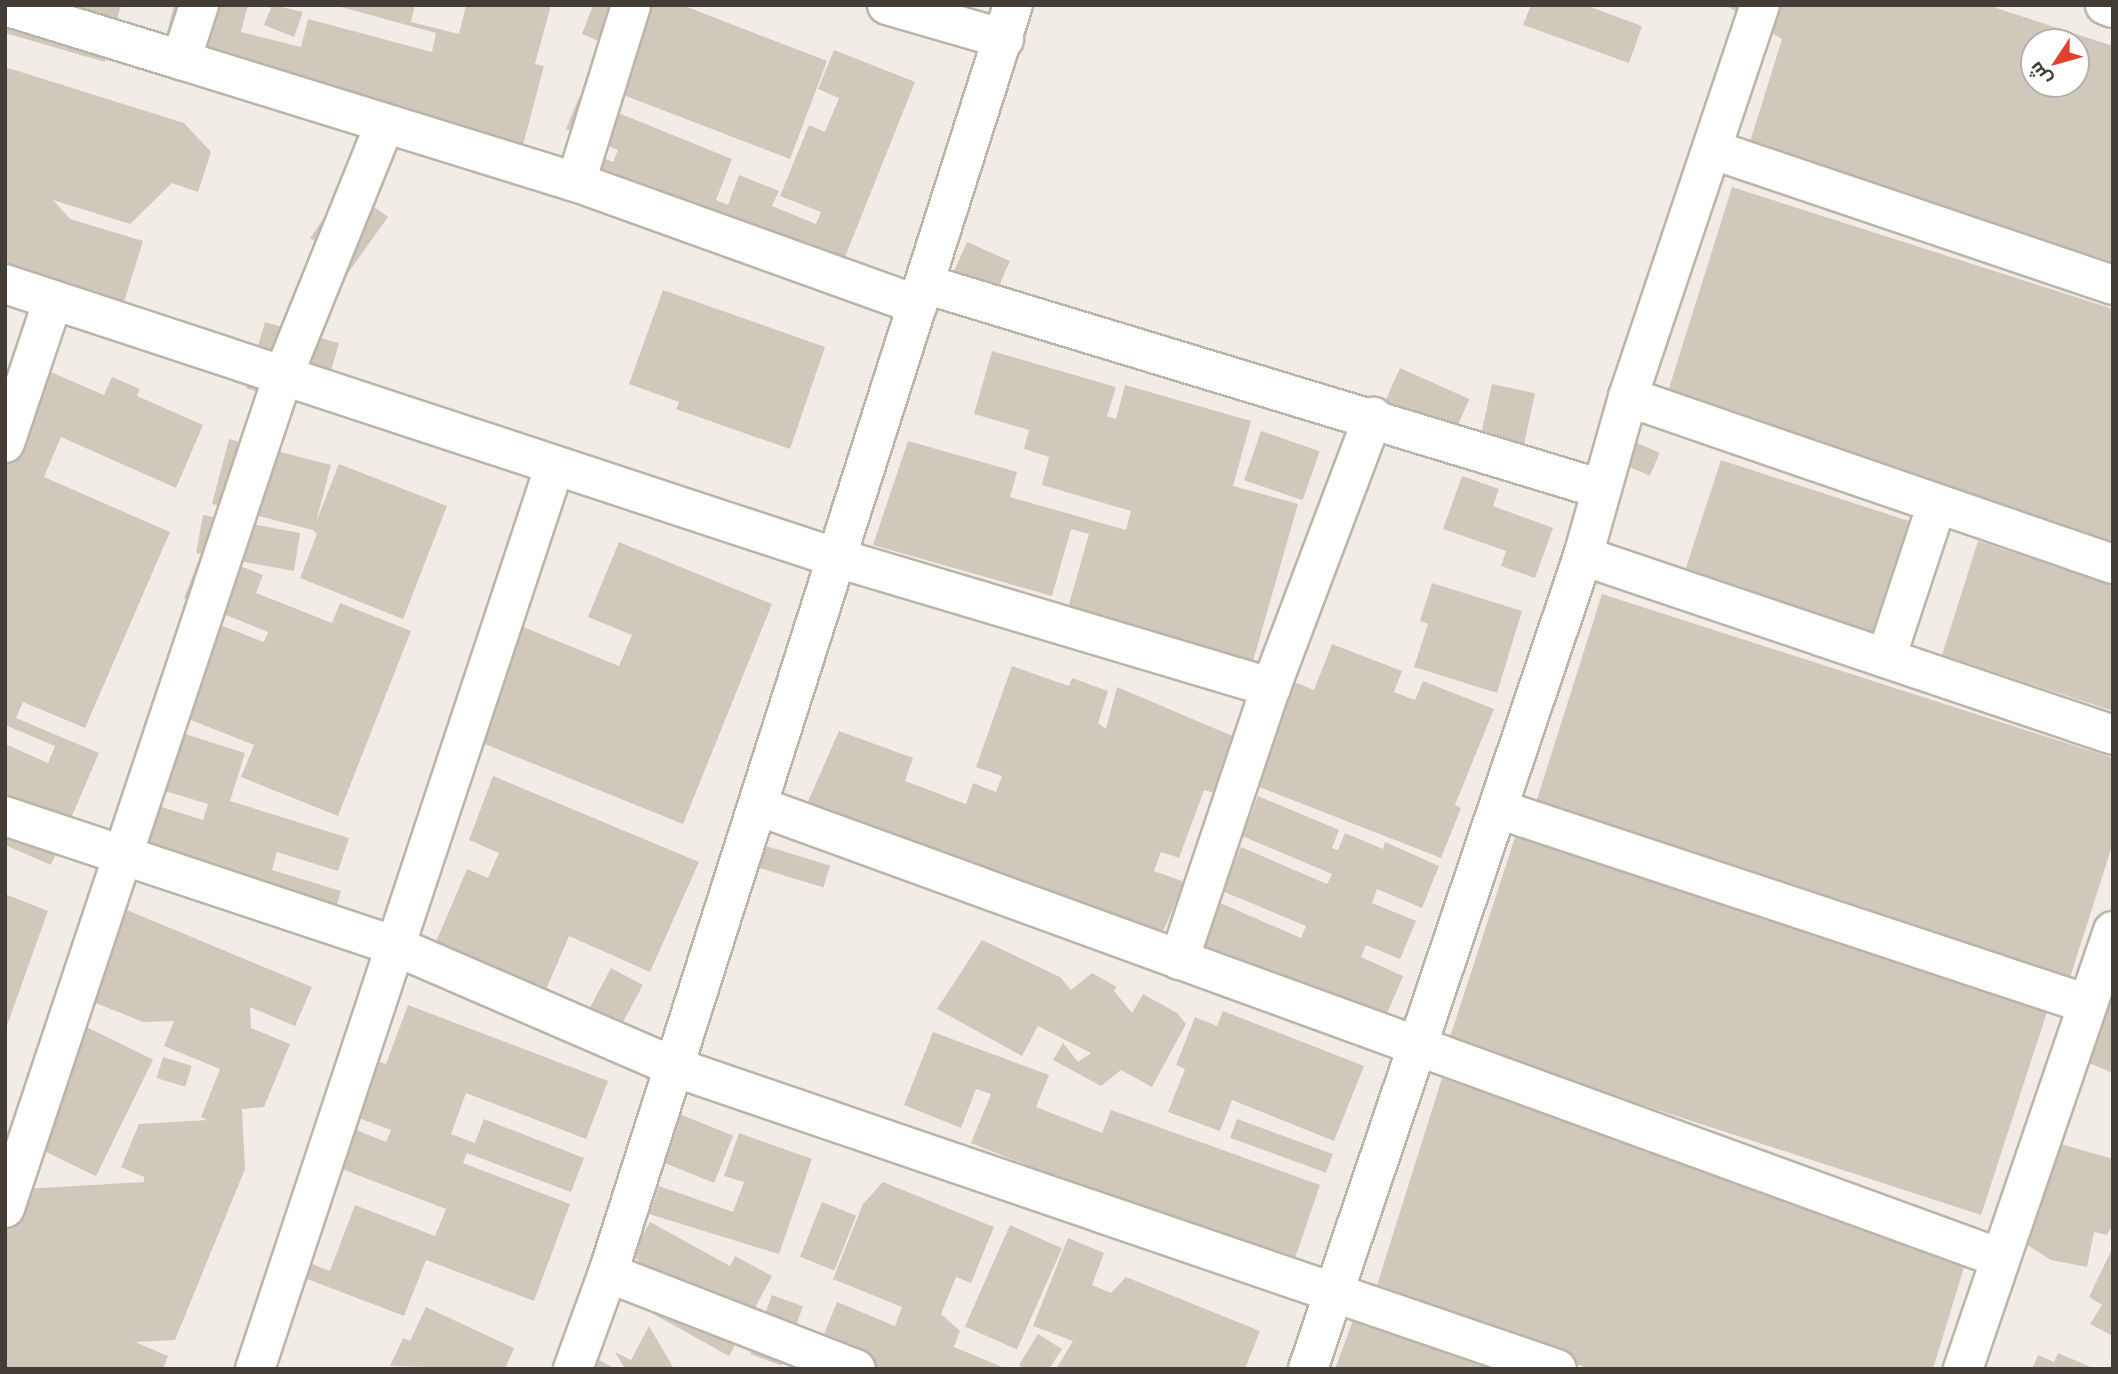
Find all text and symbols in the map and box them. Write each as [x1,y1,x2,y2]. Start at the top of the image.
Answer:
north arrow [2020,28,2090,98]
text: ش [2022,57,2057,92]

